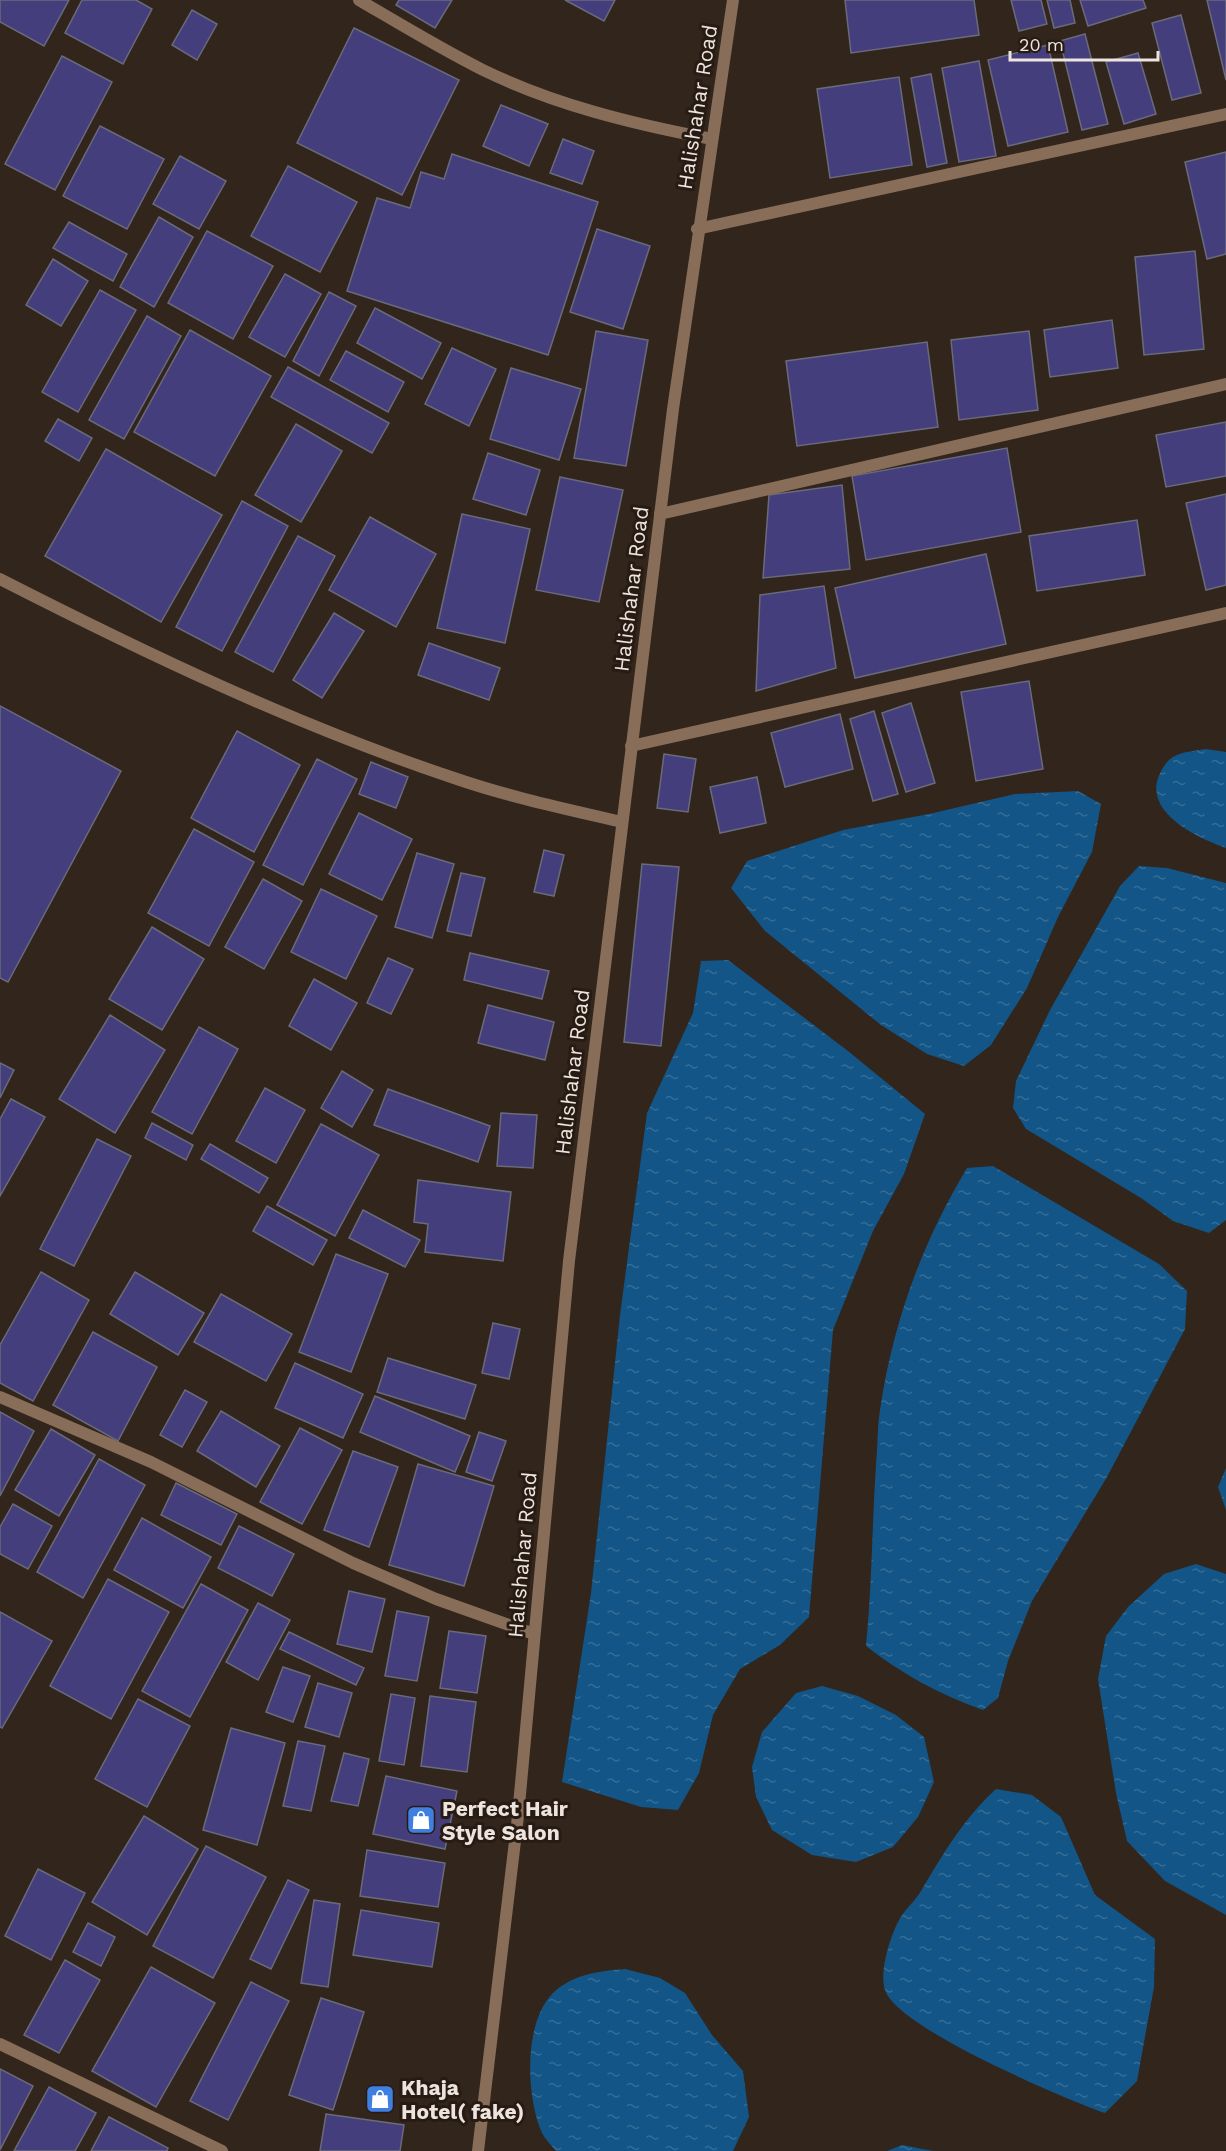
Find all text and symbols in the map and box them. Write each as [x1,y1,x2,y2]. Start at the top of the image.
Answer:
street label: Halishahar Road [672,23,722,191]
scale bar [1010,24,1158,62]
text: 20 m [1019,34,1064,55]
street label: Halishahar Road [608,505,654,673]
street label: Halishahar Road [549,988,595,1156]
street label: Halishahar Road [502,1471,542,1639]
place label: Perfect Hair Style Salon [442,1796,568,1845]
shop icon: Perfect Hair Style Salon [405,1804,437,1836]
place label: Khaja Hotel( fake) [401,2075,524,2124]
shop icon: Khaja Hotel( fake) [364,2083,396,2115]

